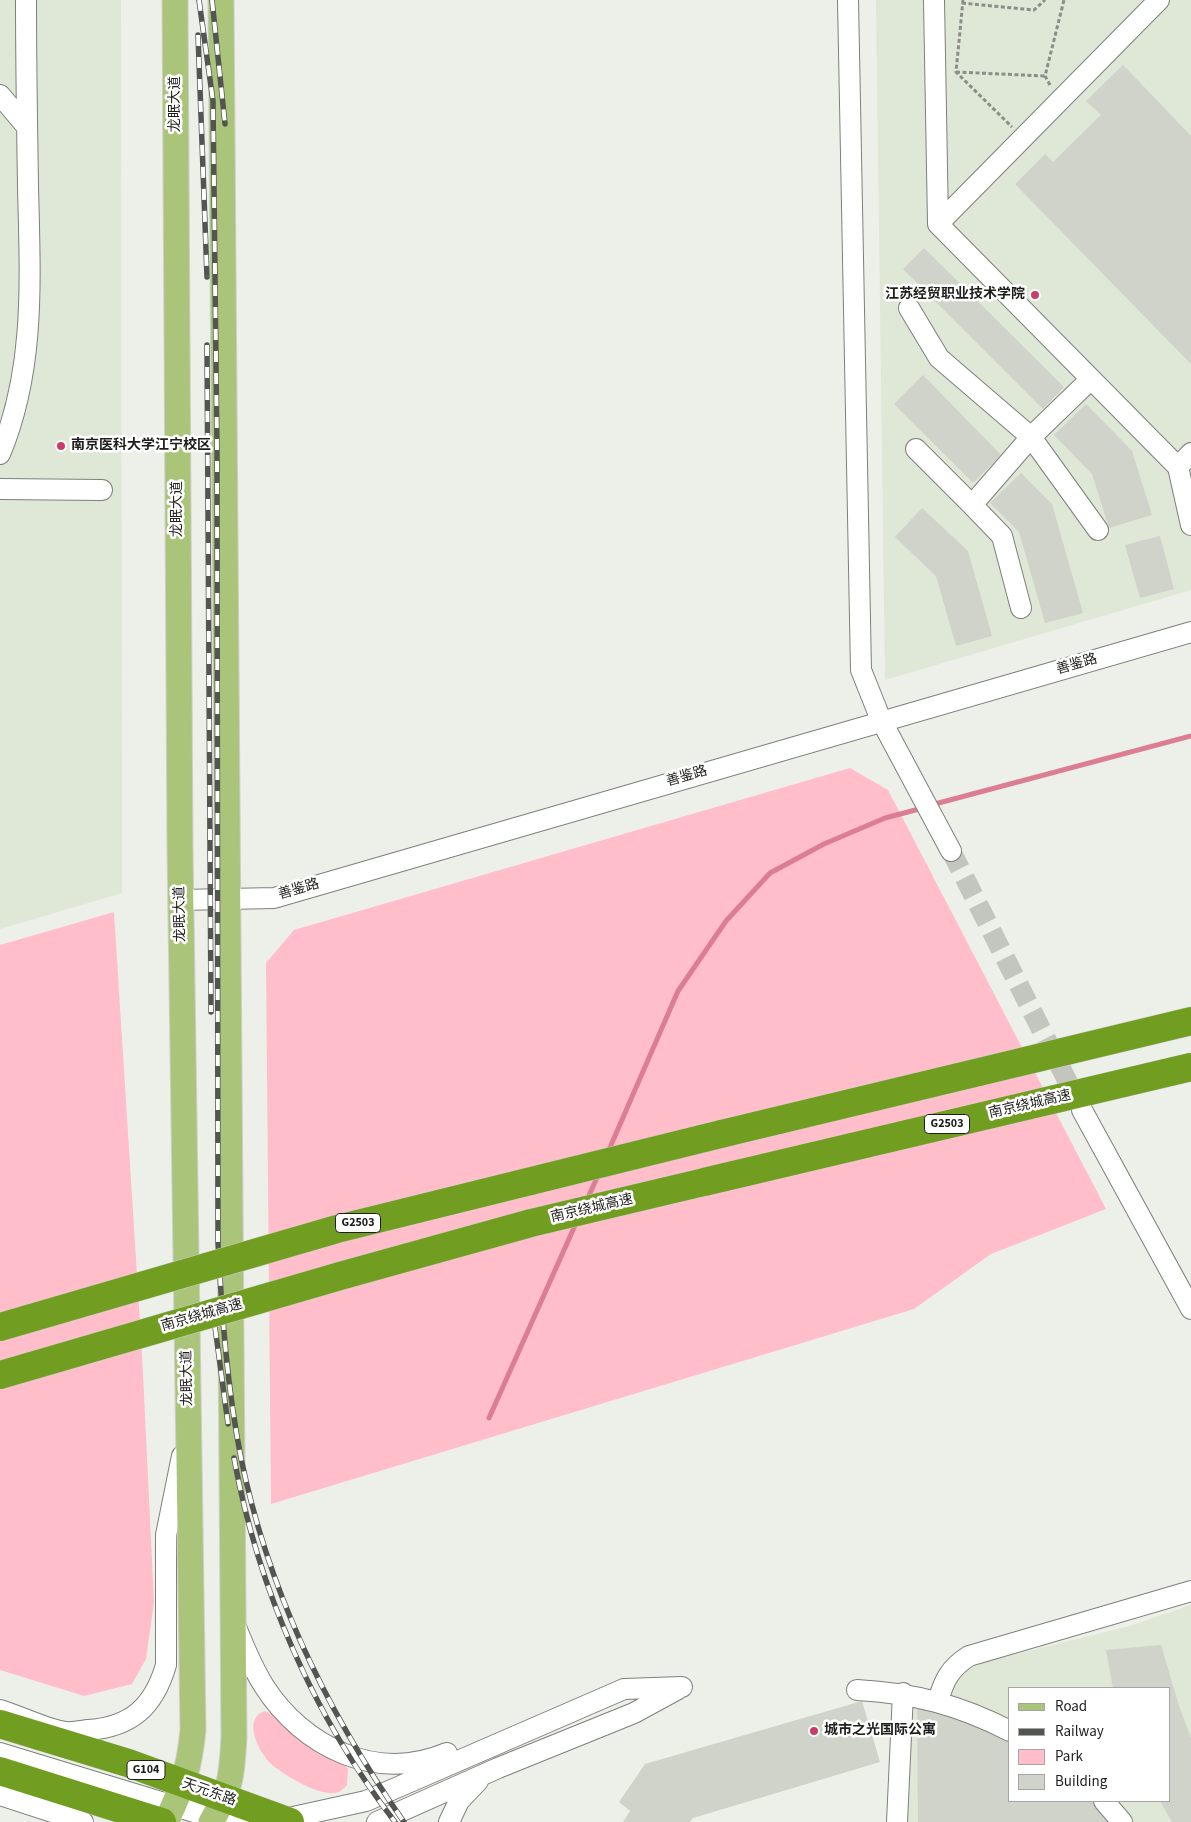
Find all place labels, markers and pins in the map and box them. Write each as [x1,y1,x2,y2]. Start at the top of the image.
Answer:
place label: 江苏经贸职业技术学院 [885,287,1025,303]
marker: 江苏经贸职业技术学院 [1029,289,1041,301]
place label: 南京医科大学江宁校区 [71,438,211,454]
marker: 南京医科大学江宁校区 [55,440,67,452]
place label: 城市之光国际公寓 [824,1723,936,1739]
marker: 城市之光国际公寓 [808,1725,820,1737]

